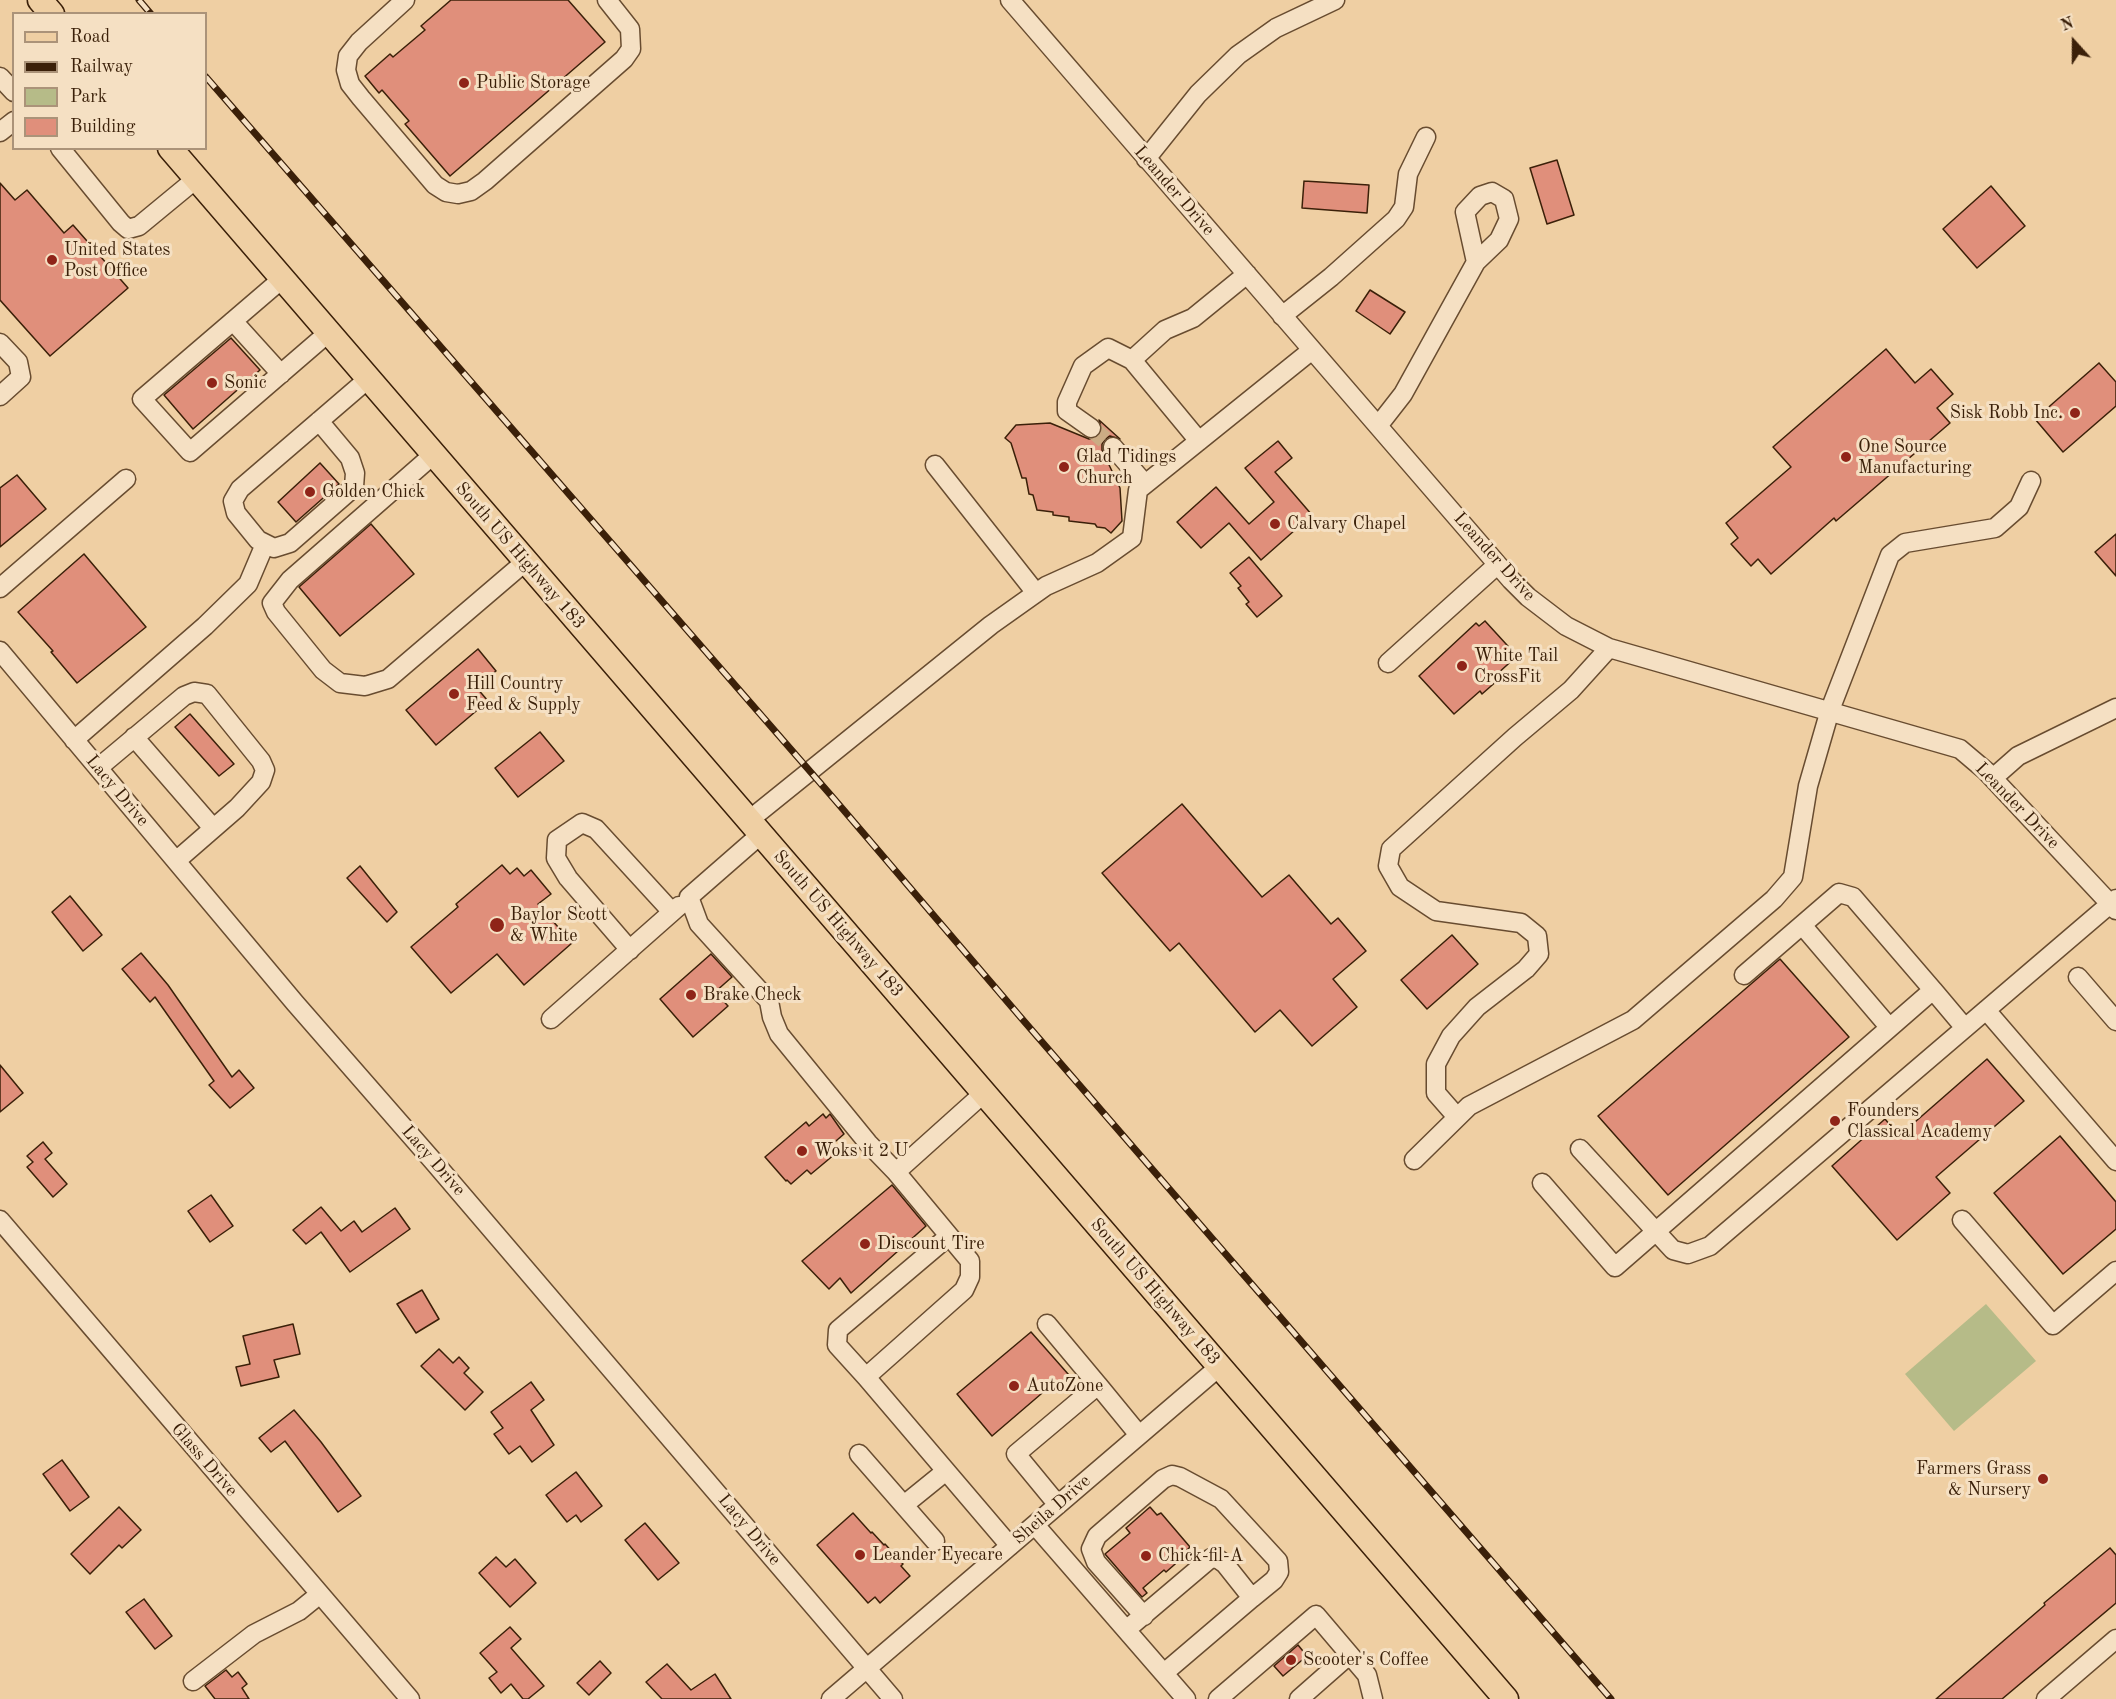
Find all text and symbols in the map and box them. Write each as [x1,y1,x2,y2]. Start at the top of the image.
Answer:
legend [12,12,207,150]
north arrow [2044,12,2104,72]
text: N [2059,16,2076,35]
text: Road [70,28,110,46]
text: Railway [70,58,133,76]
place label: Public Storage [476,72,590,94]
marker: Public Storage [457,76,471,90]
text: Park [70,88,107,106]
text: Building [70,118,135,136]
street label: Leander Drive [1129,142,1219,240]
place label: United States Post Office [64,239,170,282]
marker: United States Post Office [45,253,59,267]
place label: Sonic [224,372,267,394]
marker: Sonic [205,376,219,390]
place label: Sisk Robb Inc. [1950,402,2063,424]
marker: Sisk Robb Inc. [2068,406,2082,420]
place label: One Source Manufacturing [1858,436,1972,478]
place label: Glad Tidings Church [1076,446,1176,488]
marker: One Source Manufacturing [1839,450,1853,464]
marker: Glad Tidings Church [1057,460,1071,474]
street label: South US Highway 183 [450,478,590,634]
place label: Golden Chick [322,481,425,503]
marker: Golden Chick [303,485,317,499]
street label: Leander Drive [1448,508,1540,606]
place label: Calvary Chapel [1287,513,1406,535]
marker: Calvary Chapel [1268,517,1282,531]
place label: White Tail CrossFit [1474,645,1558,688]
marker: White Tail CrossFit [1455,659,1469,673]
place label: Hill Country Feed & Supply [466,673,581,716]
marker: Hill Country Feed & Supply [447,687,461,701]
street label: Lacy Drive [81,751,153,831]
street label: Leander Drive [1970,758,2064,854]
street label: South US Highway 183 [768,846,908,1002]
place label: Baylor Scott & White [510,904,607,946]
marker: Baylor Scott & White [488,916,506,934]
place label: Brake Check [703,984,802,1006]
marker: Brake Check [684,988,698,1002]
place label: Founders Classical Academy [1847,1100,1992,1142]
marker: Founders Classical Academy [1828,1114,1842,1128]
street label: Lacy Drive [396,1121,470,1201]
place label: Woks it 2 U [814,1140,908,1162]
marker: Woks it 2 U [795,1144,809,1158]
street label: South US Highway 183 [1085,1214,1225,1370]
place label: Discount Tire [877,1233,985,1255]
marker: Discount Tire [858,1237,872,1251]
place label: AutoZone [1026,1375,1103,1397]
marker: AutoZone [1007,1379,1021,1393]
street label: Glass Drive [166,1419,242,1501]
place label: Farmers Grass & Nursery [1916,1458,2031,1500]
street label: Sheila Drive [1009,1470,1095,1550]
marker: Farmers Grass & Nursery [2036,1472,2050,1486]
street label: Lacy Drive [713,1490,785,1570]
place label: Leander Eyecare [872,1544,1003,1566]
place label: Chick-fil-A [1158,1545,1243,1567]
marker: Leander Eyecare [853,1548,867,1562]
marker: Chick-fil-A [1139,1549,1153,1563]
place label: Scooter's Coffee [1303,1649,1428,1671]
marker: Scooter's Coffee [1284,1653,1298,1667]

